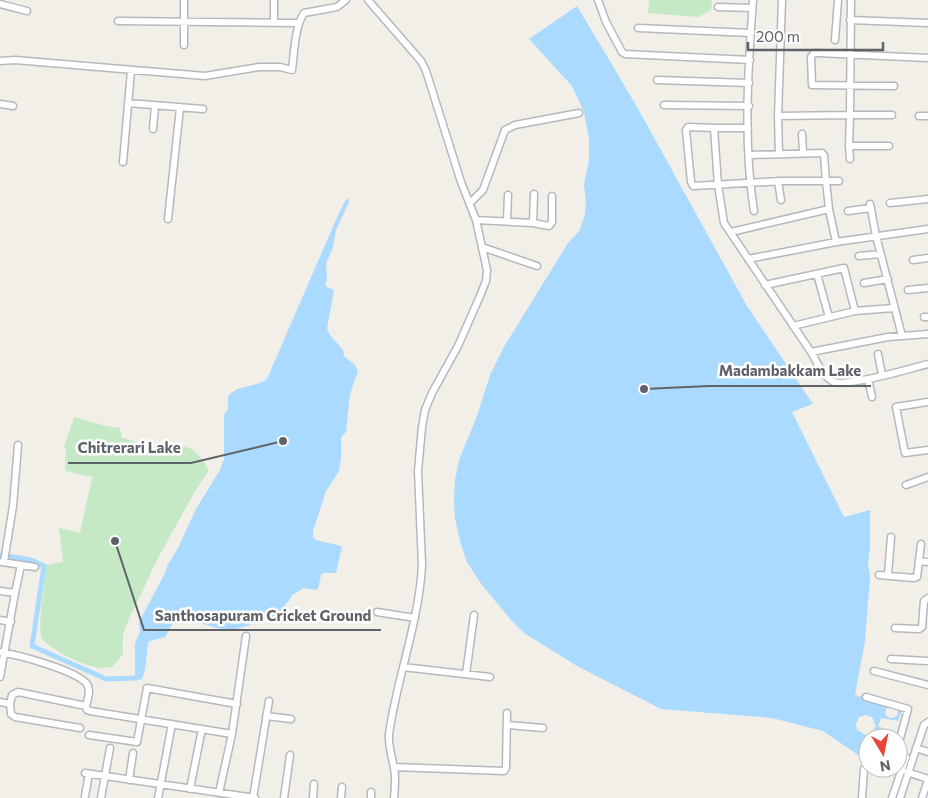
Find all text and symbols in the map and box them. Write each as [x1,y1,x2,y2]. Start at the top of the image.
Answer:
scale bar [748,20,883,52]
text: 200 m [756,27,800,45]
callout: Madambakkam Lake [709,356,871,386]
text: Madambakkam Lake [719,361,861,379]
callout: Chitrerari Lake [68,433,191,463]
text: Chitrerari Lake [77,438,181,456]
callout: Santhosapuram Cricket Ground [144,600,381,630]
text: Santhosapuram Cricket Ground [155,606,371,624]
north arrow [858,728,908,778]
text: N [879,757,892,776]

